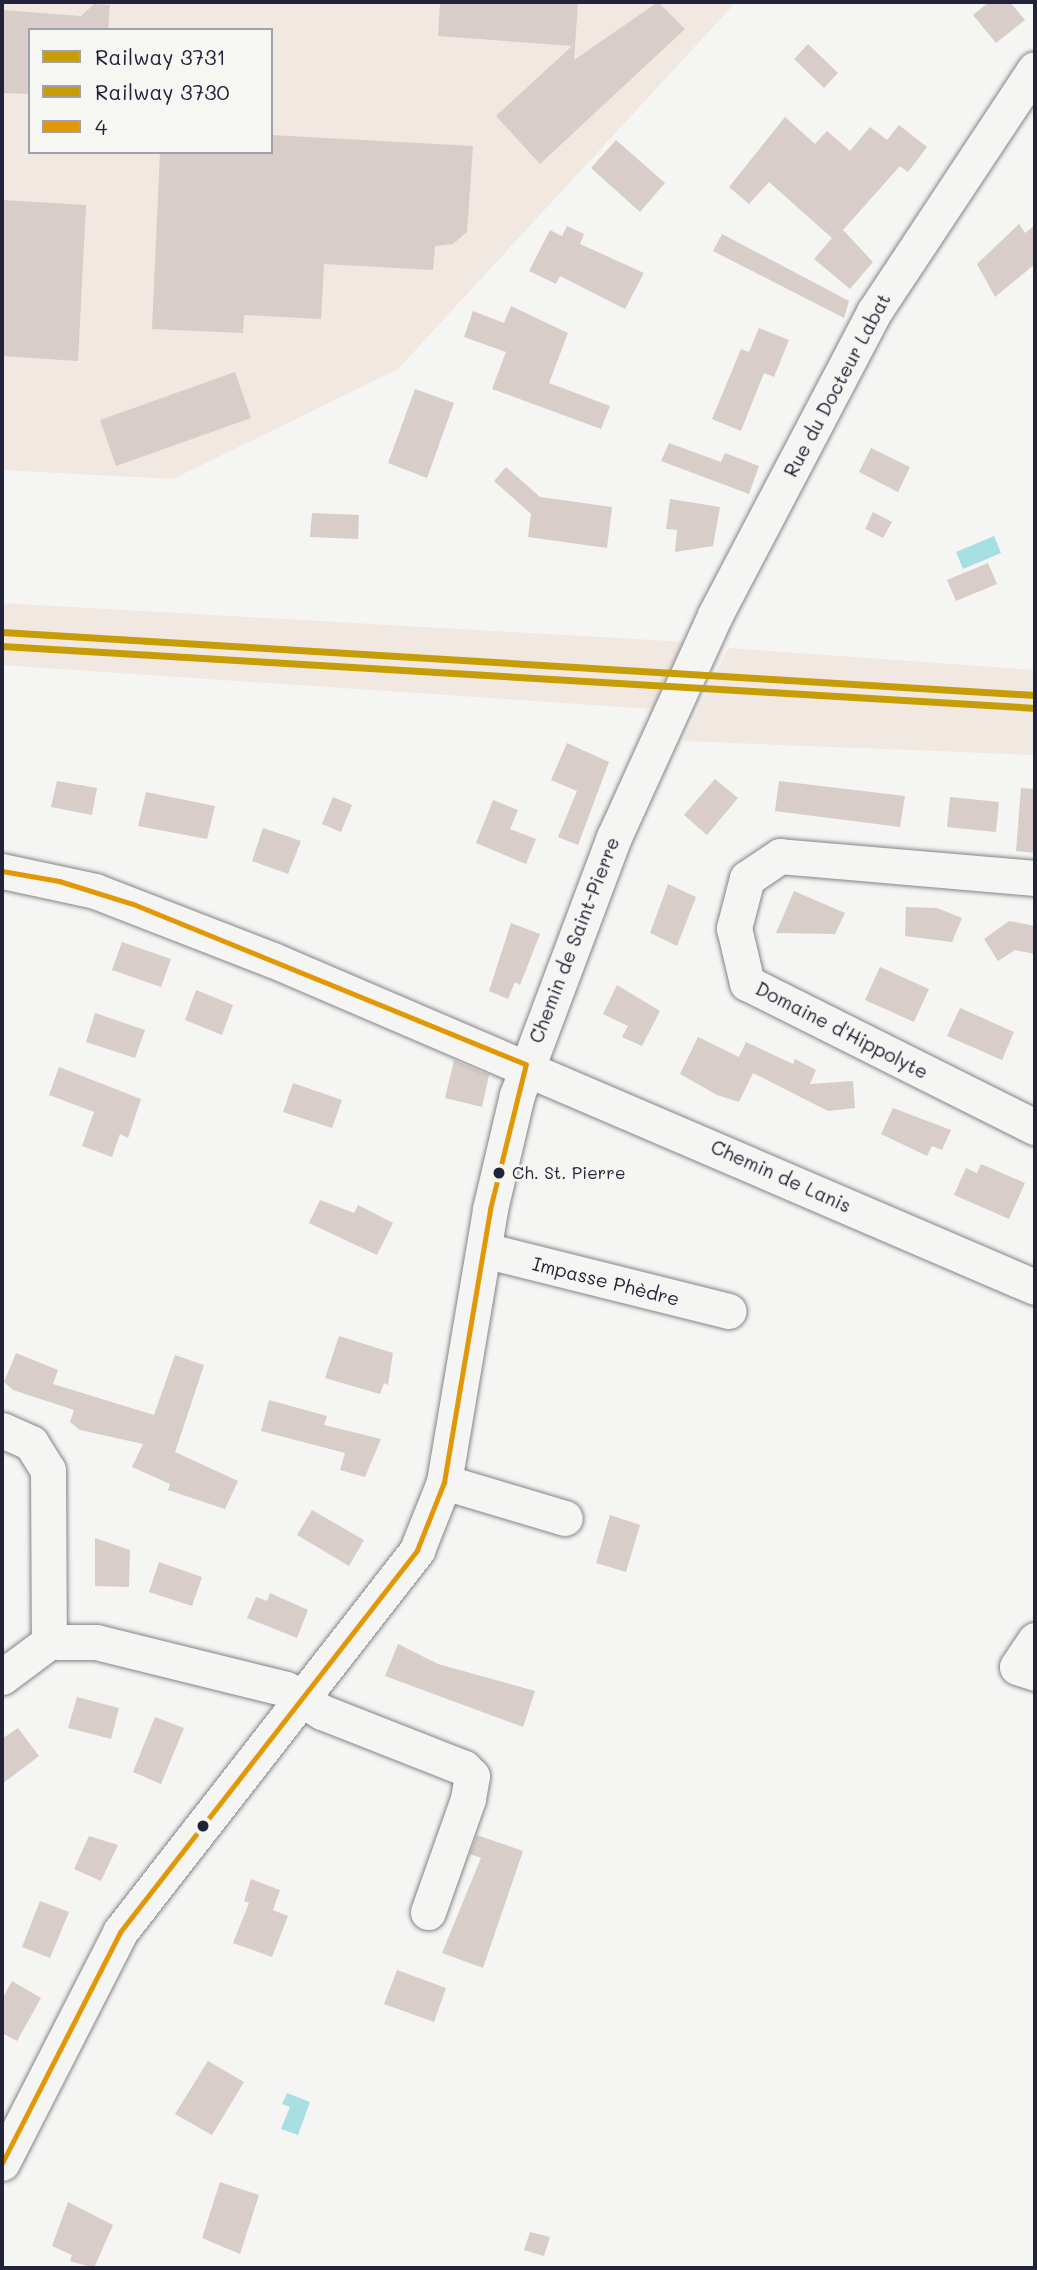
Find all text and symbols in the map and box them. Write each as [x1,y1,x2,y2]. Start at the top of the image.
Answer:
legend [28,28,273,154]
text: Railway 3731 [95,43,226,70]
text: Railway 3730 [95,78,230,105]
text: 4 [95,113,107,140]
street label: Rue du Docteur Labat [779,289,895,481]
street label: Chemin de Saint-Pierre [524,834,624,1046]
street label: Domaine d'Hippolyte [752,977,932,1083]
street label: Chemin de Lanis [707,1135,855,1217]
place label: Ch. St. Pierre [512,1163,625,1183]
marker: Ch. St. Pierre [492,1166,506,1180]
street label: Impasse Phèdre [530,1252,682,1310]
unlabelled marker [196,1819,210,1833]

